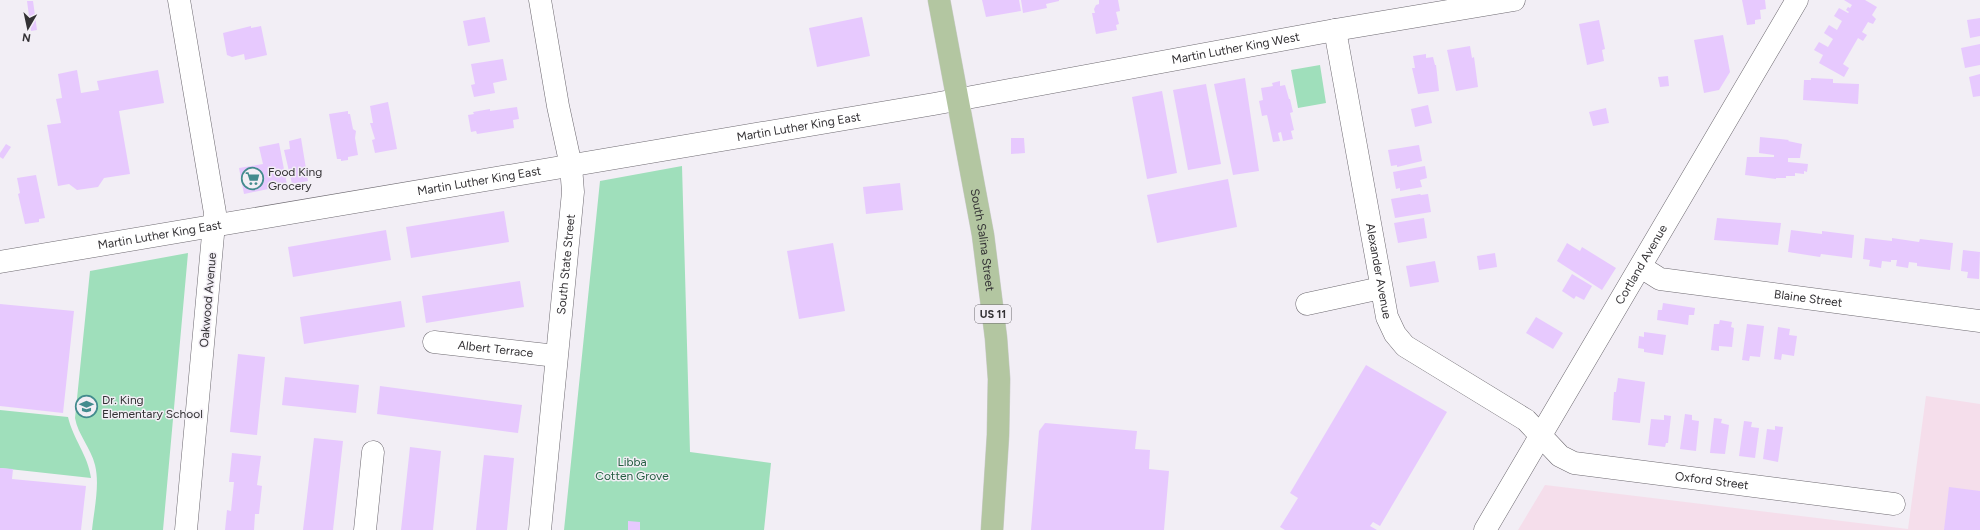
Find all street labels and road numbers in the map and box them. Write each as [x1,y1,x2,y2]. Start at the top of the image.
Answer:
street label: Martin Luther King West [1171,30,1301,67]
street label: Martin Luther King East [736,109,862,144]
street label: Martin Luther King East [416,164,543,198]
street label: South Salina Street [967,188,997,293]
street label: South State Street [554,213,578,315]
street label: Martin Luther King East [97,218,223,252]
street label: Alexander Avenue [1363,222,1394,320]
street label: Cortland Avenue [1612,222,1670,307]
street label: Oakwood Avenue [197,252,219,348]
street label: Blaine Street [1773,287,1844,310]
road number: US 11 [975,305,1011,323]
street label: Albert Terrace [457,338,534,360]
street label: Oxford Street [1674,469,1750,492]

